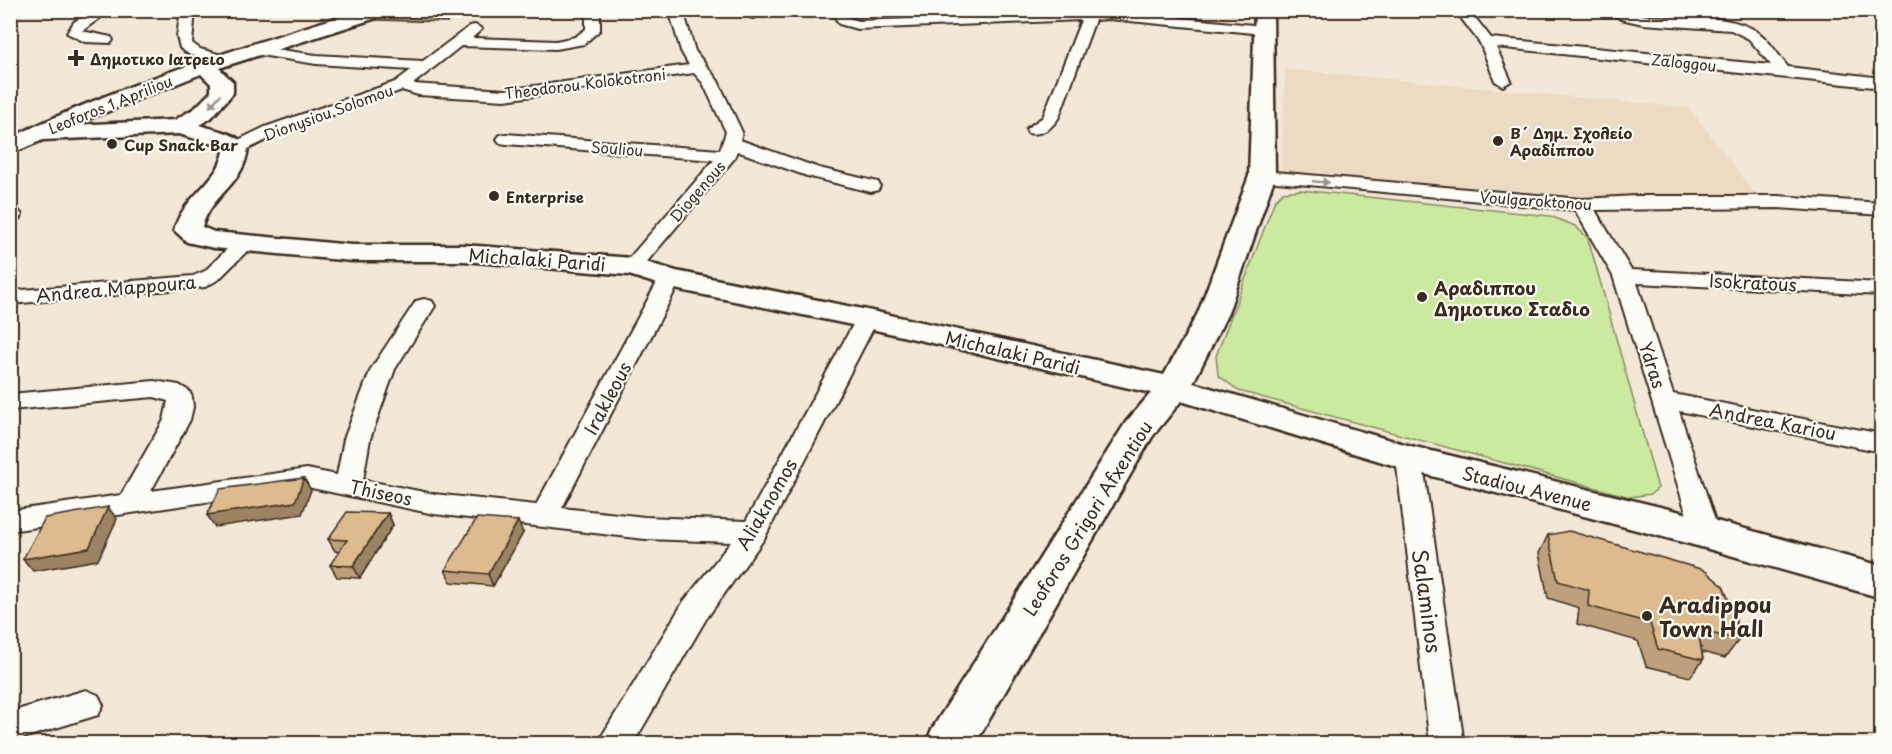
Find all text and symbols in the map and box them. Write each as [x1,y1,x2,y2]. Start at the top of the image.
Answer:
place label: Δημοτικο Ιατρειο [90,47,225,70]
street label: Zaloggou [1650,47,1718,77]
marker: Δημοτικο Ιατρειο [67,49,85,67]
street label: Theodorou Kolokotroni [503,62,667,104]
street label: Leoforos 1 Apriliou [45,69,175,139]
street label: Dionysiou Solomou [260,78,396,146]
one-way arrow [209,93,222,108]
place label: Β´ Δημ. Σχολείο Αραδίππου [1510,121,1633,161]
place label: Cup Snack Bar [124,133,238,156]
marker: Β´ Δημ. Σχολείο Αραδίππου [1491,134,1505,148]
street label: Souliou [590,135,644,161]
marker: Cup Snack Bar [105,137,119,151]
street label: Diogenous [664,155,730,227]
one-way arrow [1311,177,1330,187]
place label: Enterprise [506,185,584,208]
street label: Voulgaroktonou [1479,185,1593,215]
marker: Enterprise [487,189,501,203]
street label: Michalaki Paridi [467,241,607,277]
street label: Isokratous [1708,266,1798,298]
street label: Andrea Mappoura [35,268,197,308]
place label: Αραδιππου Δημοτικο Σταδιο [1434,274,1590,322]
marker: Αραδιππου Δημοτικο Σταδιο [1415,290,1429,304]
street label: Michalaki Paridi [943,323,1083,381]
street label: Ydras [1633,338,1673,392]
street label: Irakleous [576,357,638,439]
street label: Andrea Kariou [1707,396,1839,446]
street label: Leoforos Grigori Afxentiou [1016,415,1158,621]
street label: Aliaknomos [729,453,803,555]
street label: Stadiou Avenue [1459,459,1595,517]
street label: Thiseos [347,472,415,512]
street label: Salaminos [1405,547,1451,655]
place label: Aradippou Town Hall [1659,588,1772,644]
marker: Aradippou Town Hall [1640,609,1654,623]

